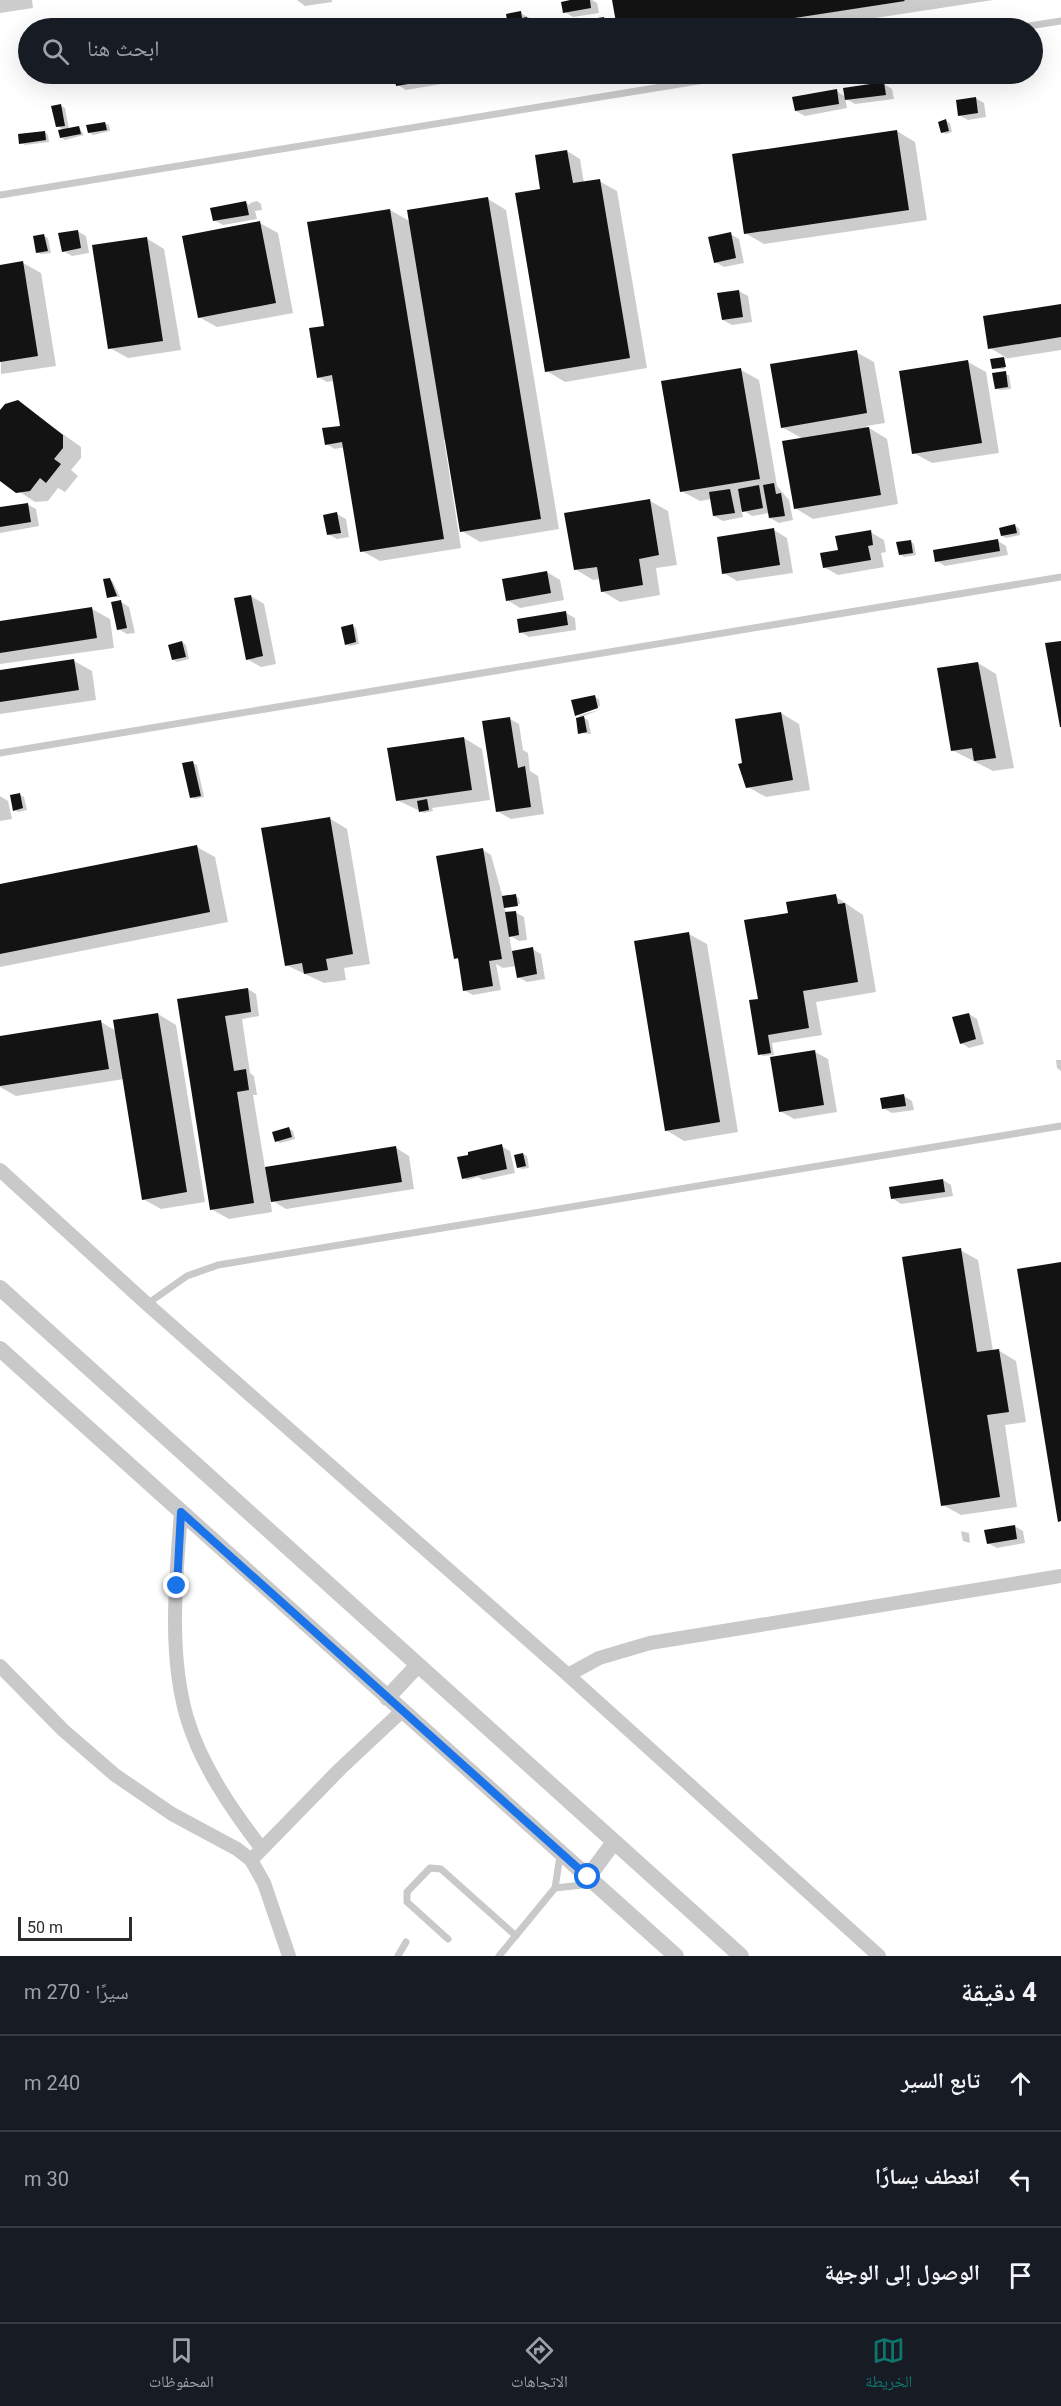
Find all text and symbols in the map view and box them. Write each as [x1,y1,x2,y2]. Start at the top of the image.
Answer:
search box [18,18,1043,84]
icon: search [39,35,72,68]
text: ابحث هنا [87,36,160,61]
route end [163,1572,189,1598]
route start [574,1863,600,1889]
scale bar [18,1914,132,1942]
text: 50 m [27,1918,63,1937]
text: 4 دقيقة [961,1977,1037,2007]
text: سيرًا · 270 m [24,1980,129,2004]
icon: ahead [1004,2067,1037,2100]
text: تابع السير [901,2068,980,2093]
text: 240 m [24,2071,80,2095]
icon: left [1004,2163,1037,2196]
text: انعطف يسارًا [875,2164,980,2189]
text: 30 m [24,2167,69,2191]
icon: arrive [1004,2259,1037,2292]
text: الوصول إلى الوجهة [824,2260,980,2285]
tab: المحفوظات [149,2334,214,2397]
tab: الاتجاهات [511,2334,568,2397]
tab: الخريطة [865,2334,912,2397]

